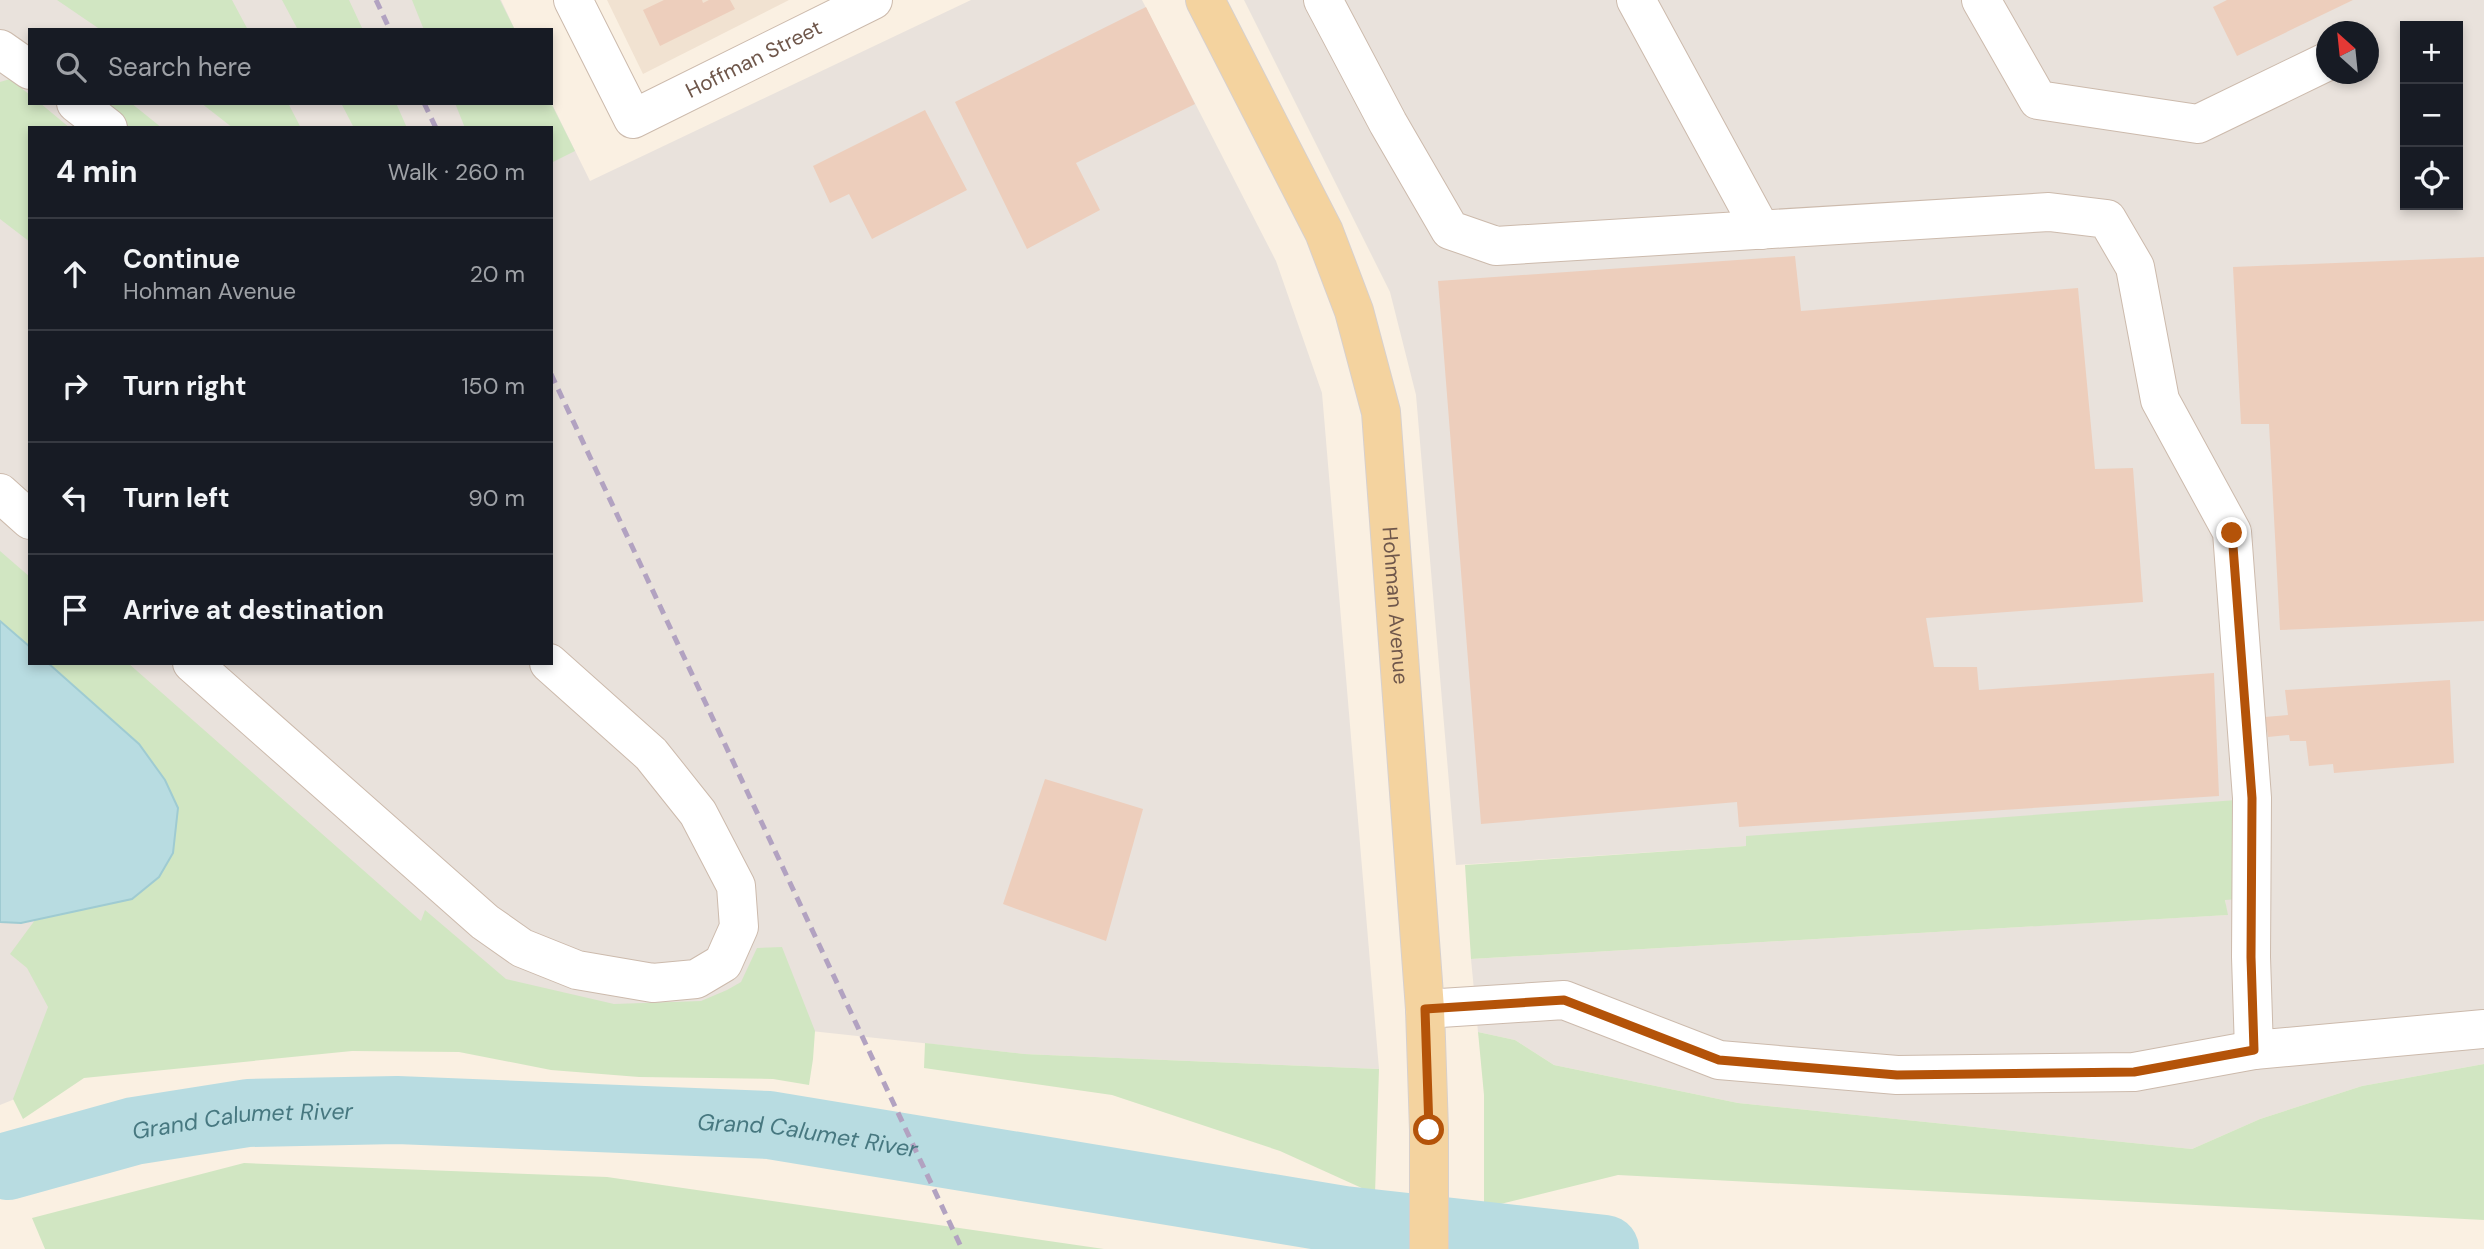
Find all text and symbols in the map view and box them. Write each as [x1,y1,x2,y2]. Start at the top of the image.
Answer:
street label: Hoffman Street [681,14,826,105]
north arrow [2316,21,2379,84]
map controls [2400,21,2463,210]
button: + [2400,21,2463,84]
search box [28,28,553,105]
icon: search [52,48,90,86]
text: Search here [108,50,251,84]
button: − [2400,84,2463,147]
button: locate [2400,147,2463,210]
text: 4 min [56,152,138,191]
text: Walk · 260 m [388,157,525,187]
text: Continue [123,242,240,276]
icon: ahead [56,255,94,293]
text: 20 m [470,259,525,289]
text: Hohman Avenue [123,276,296,306]
icon: right [56,367,94,405]
text: Turn right [123,369,247,403]
text: 150 m [461,371,525,401]
icon: left [56,479,94,517]
text: Turn left [123,481,230,515]
text: 90 m [468,483,525,513]
route end [2216,517,2247,548]
street label: Hohman Avenue [1376,526,1415,686]
icon: arrive [56,591,94,629]
text: Arrive at destination [123,593,384,627]
water label: Grand Calumet River [130,1096,355,1146]
water label: Grand Calumet River [697,1107,921,1165]
route start [1413,1114,1444,1145]

